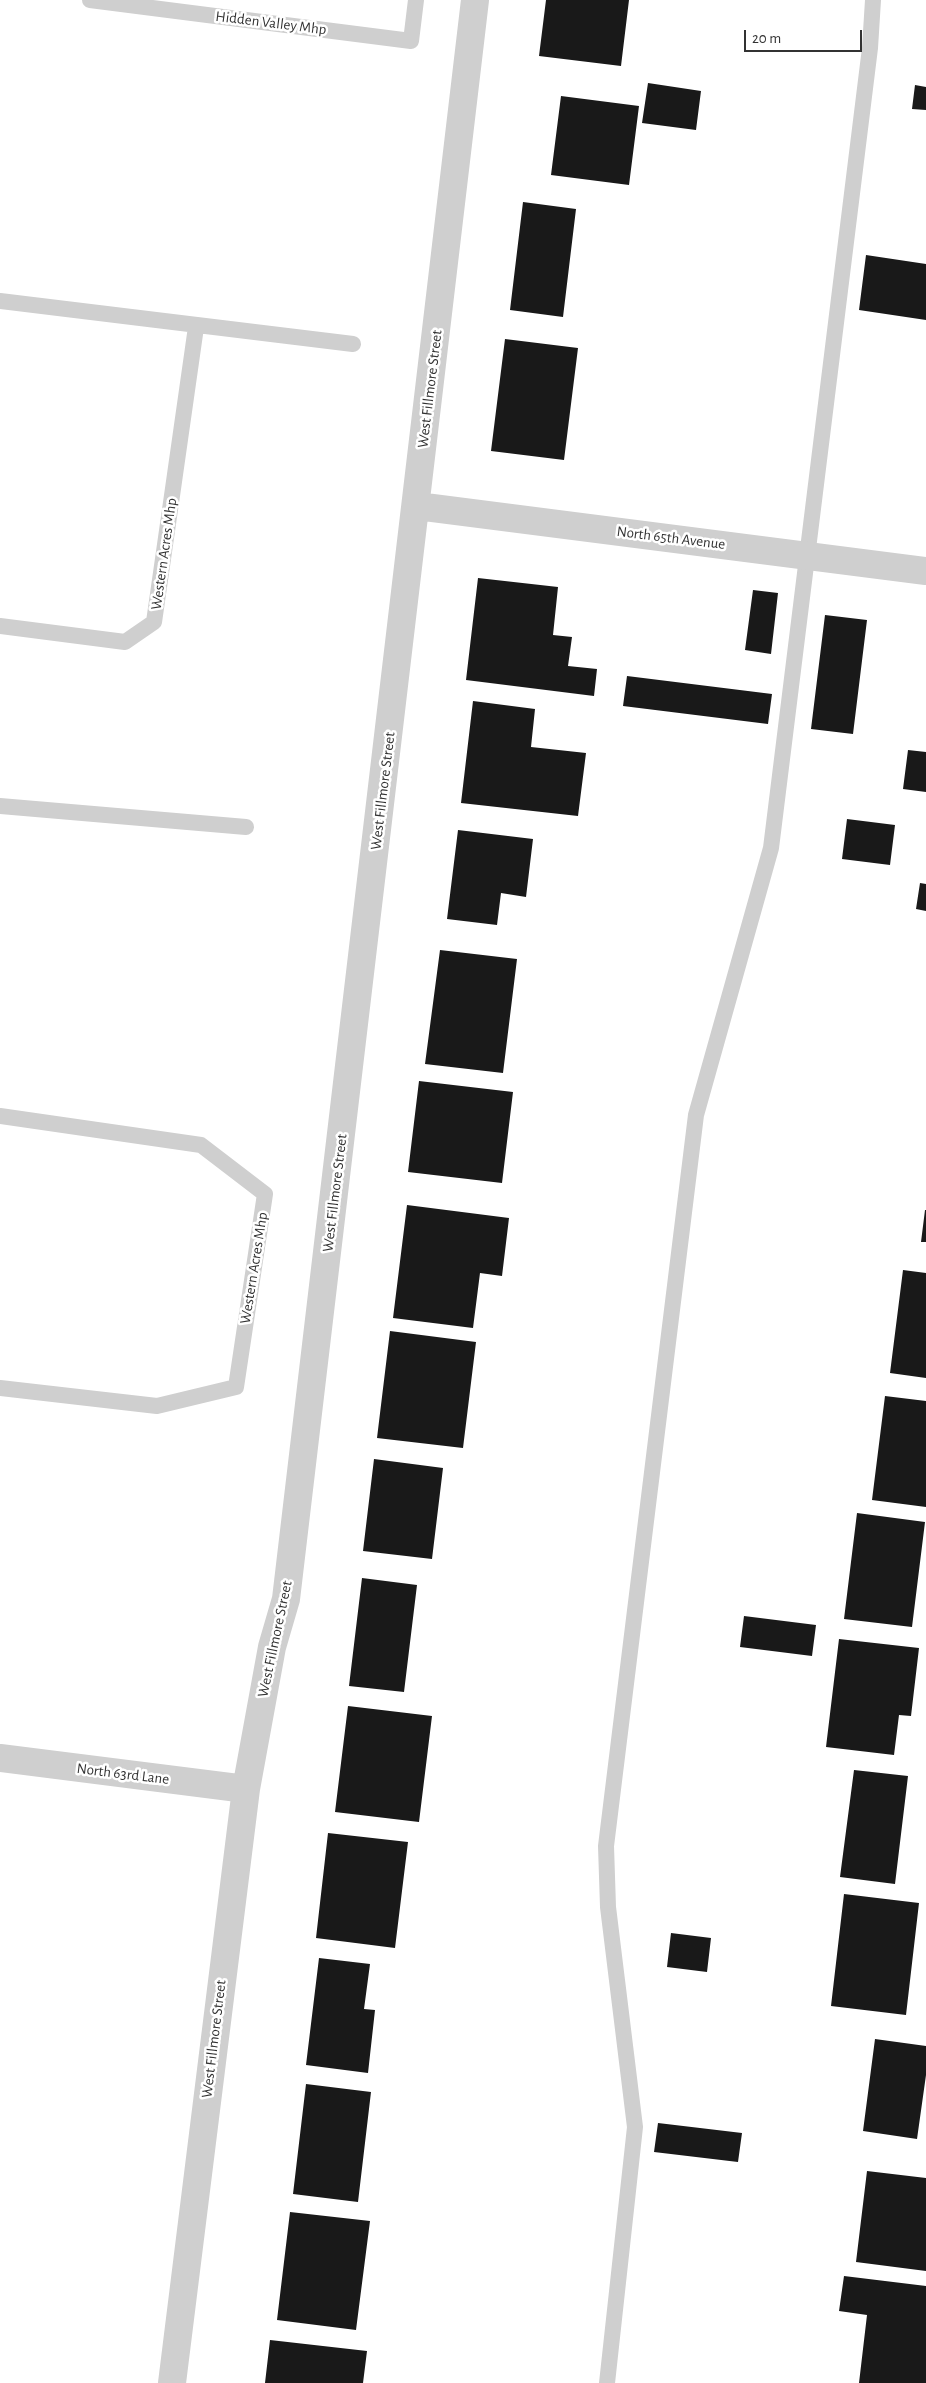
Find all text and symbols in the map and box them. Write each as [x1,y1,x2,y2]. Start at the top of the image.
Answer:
street label: Hidden Valley Mhp [215,7,327,39]
scale bar [746,20,864,52]
text: 20 m [752,31,781,46]
street label: West Fillmore Street [414,329,446,449]
street label: Western Acres Mhp [147,497,181,611]
street label: North 65th Avenue [616,522,726,554]
street label: West Fillmore Street [367,731,399,851]
street label: West Fillmore Street [319,1133,351,1253]
street label: Western Acres Mhp [236,1211,272,1325]
street label: West Fillmore Street [254,1579,296,1699]
street label: North 63rd Lane [76,1759,170,1789]
street label: West Fillmore Street [198,1979,230,2099]

